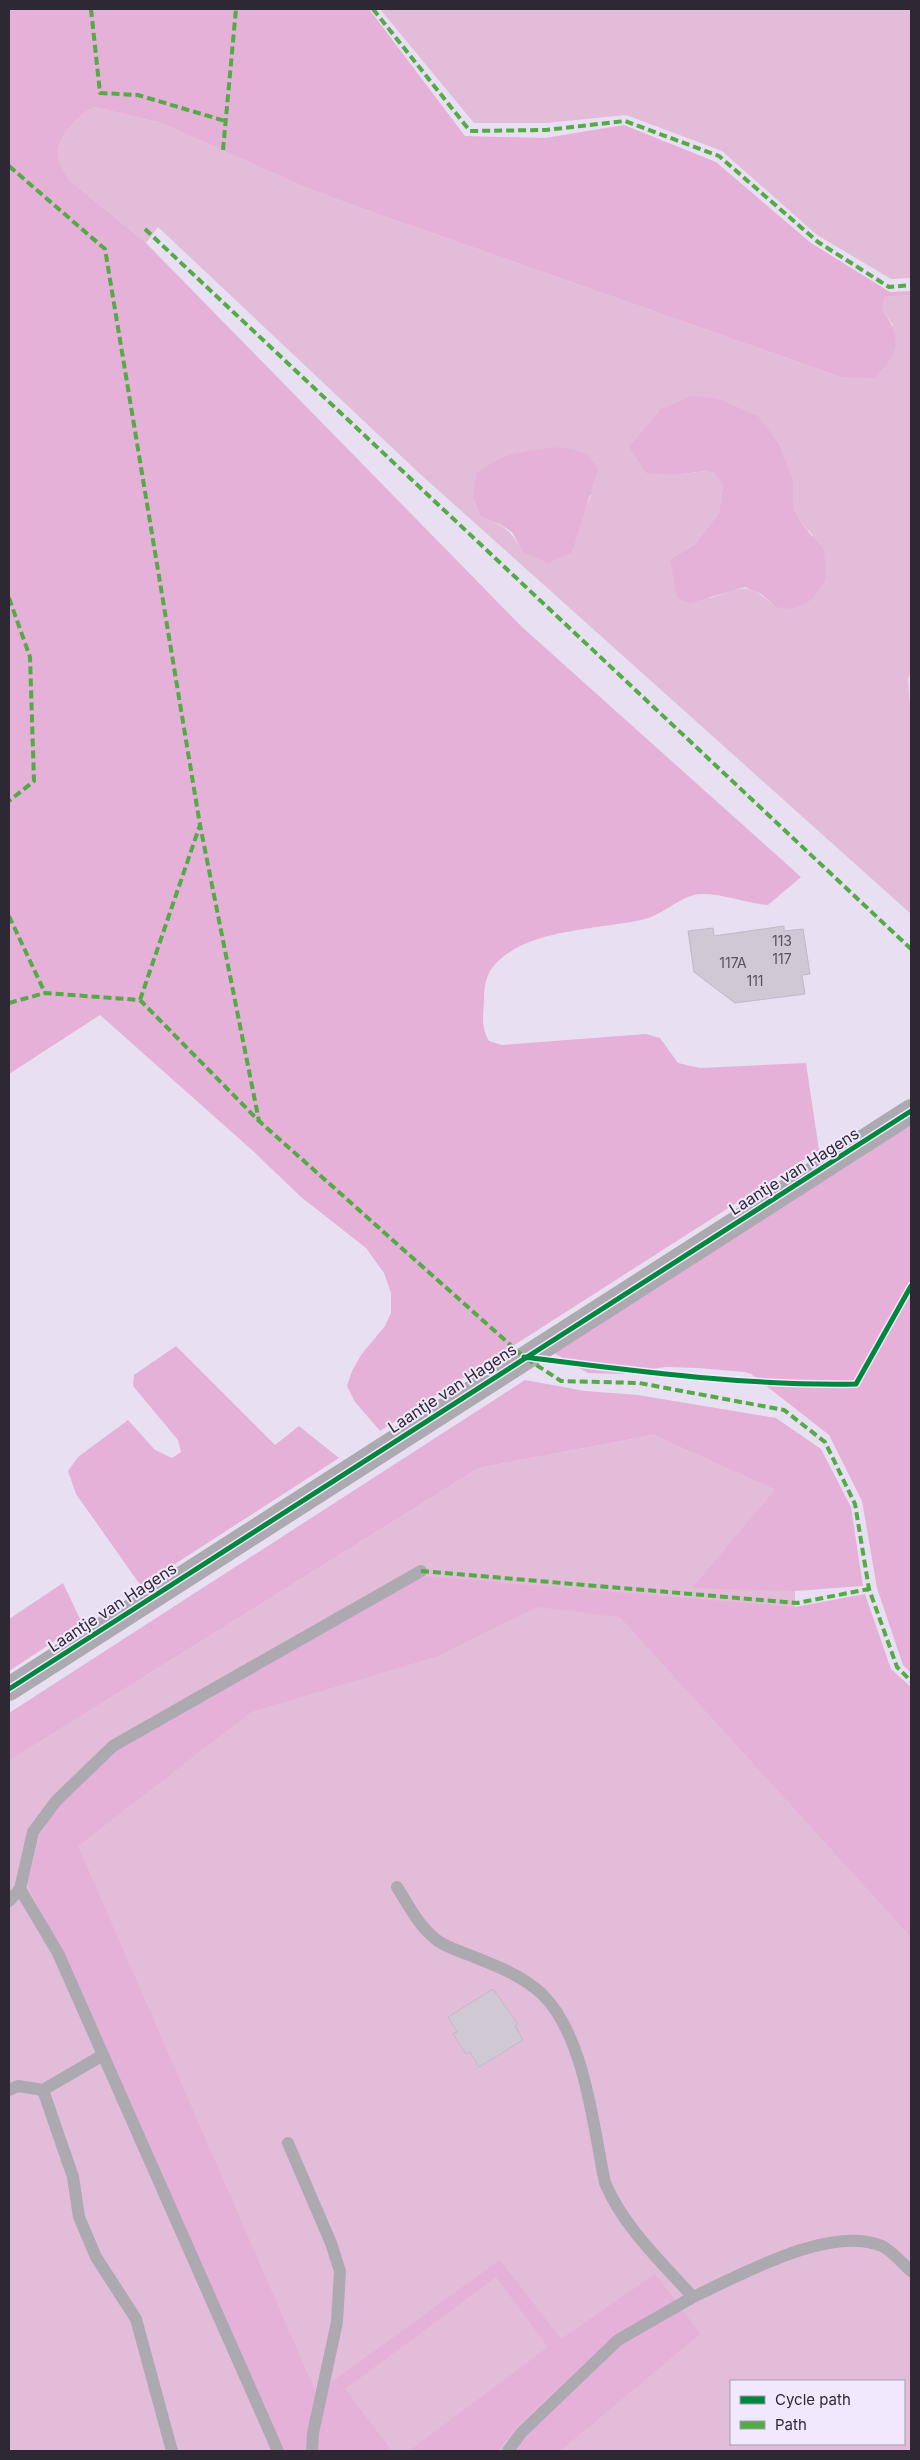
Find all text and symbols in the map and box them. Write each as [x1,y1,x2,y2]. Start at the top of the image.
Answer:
house number: 113 [772,932,792,949]
house number: 117 [772,950,792,967]
house number: 117A [719,954,747,971]
house number: 111 [746,972,764,989]
street label: Laantje van Hagens [725,1123,863,1219]
street label: Laantje van Hagens [384,1339,520,1437]
street label: Laantje van Hagens [44,1558,180,1656]
legend [730,2380,905,2445]
text: Cycle path [775,2390,851,2409]
text: Path [775,2415,807,2434]

